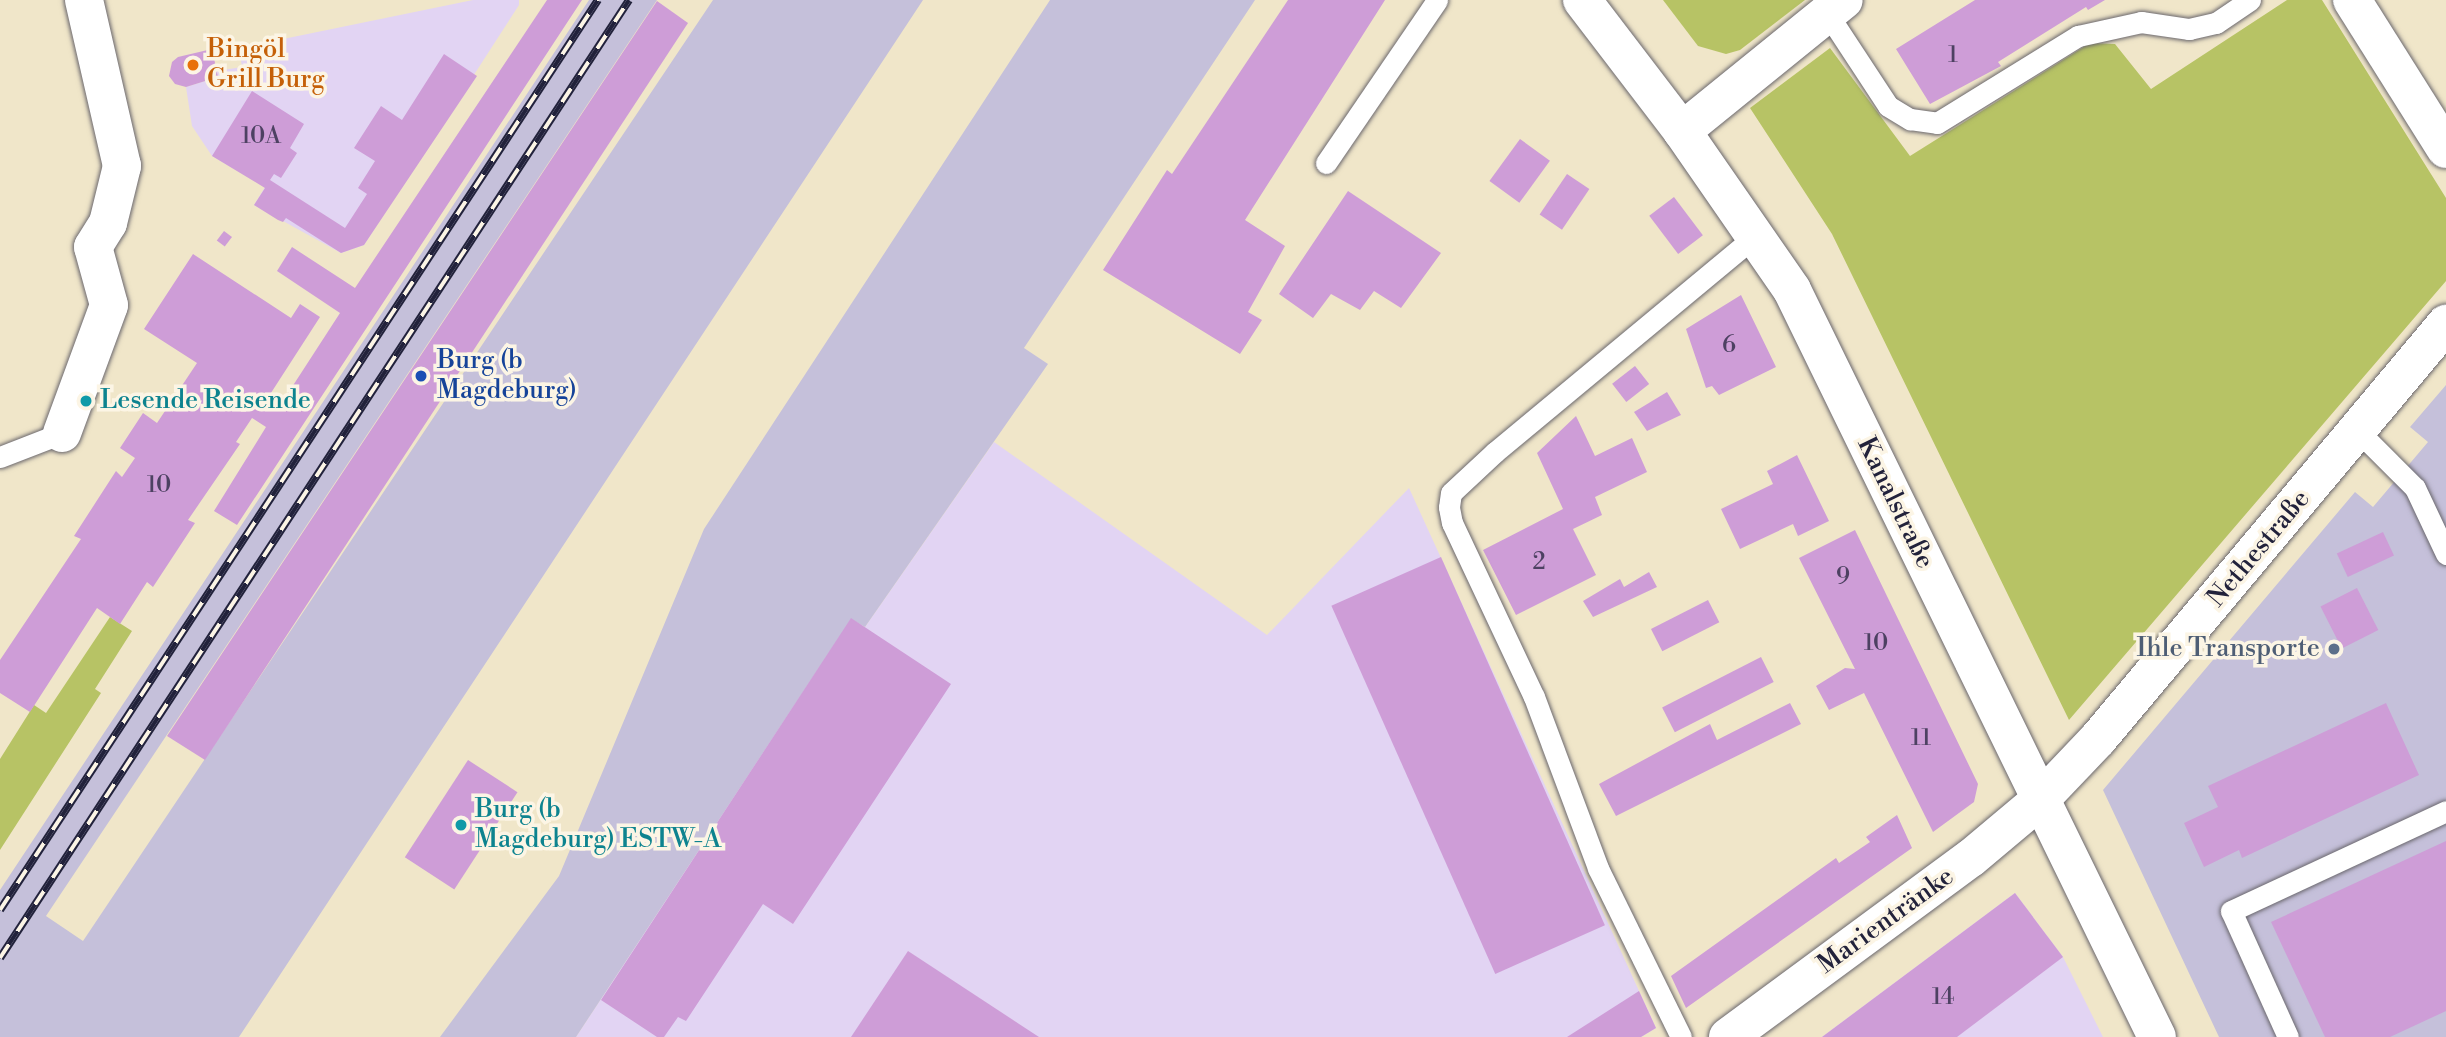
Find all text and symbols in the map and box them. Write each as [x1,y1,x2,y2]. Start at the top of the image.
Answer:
place label: Bingöl Grill Burg [207,34,325,96]
house number: 1 [1948,41,1958,69]
marker: Bingöl Grill Burg [185,57,201,73]
house number: 10A [241,122,281,150]
house number: 6 [1722,331,1736,359]
place label: Burg (b Magdeburg) [437,345,577,406]
marker: Burg (b Magdeburg) [411,366,431,386]
place label: Lesende Reisende [100,385,311,417]
marker: Lesende Reisende [78,393,94,409]
street label: Kanalstraße [1850,432,1940,574]
house number: 10 [147,471,171,499]
street label: Nethestraße [2201,484,2317,614]
house number: 2 [1532,548,1546,576]
house number: 9 [1836,563,1850,591]
house number: 10 [1864,629,1888,657]
place label: Ihle Transporte [2136,633,2320,665]
marker: Ihle Transporte [2326,641,2342,657]
house number: 11 [1911,724,1931,752]
place label: Burg (b Magdeburg) ESTW-A [475,794,721,856]
marker: Burg (b Magdeburg) ESTW-A [453,817,469,833]
street label: Marientränke [1812,861,1960,981]
house number: 14 [1932,983,1954,1011]

